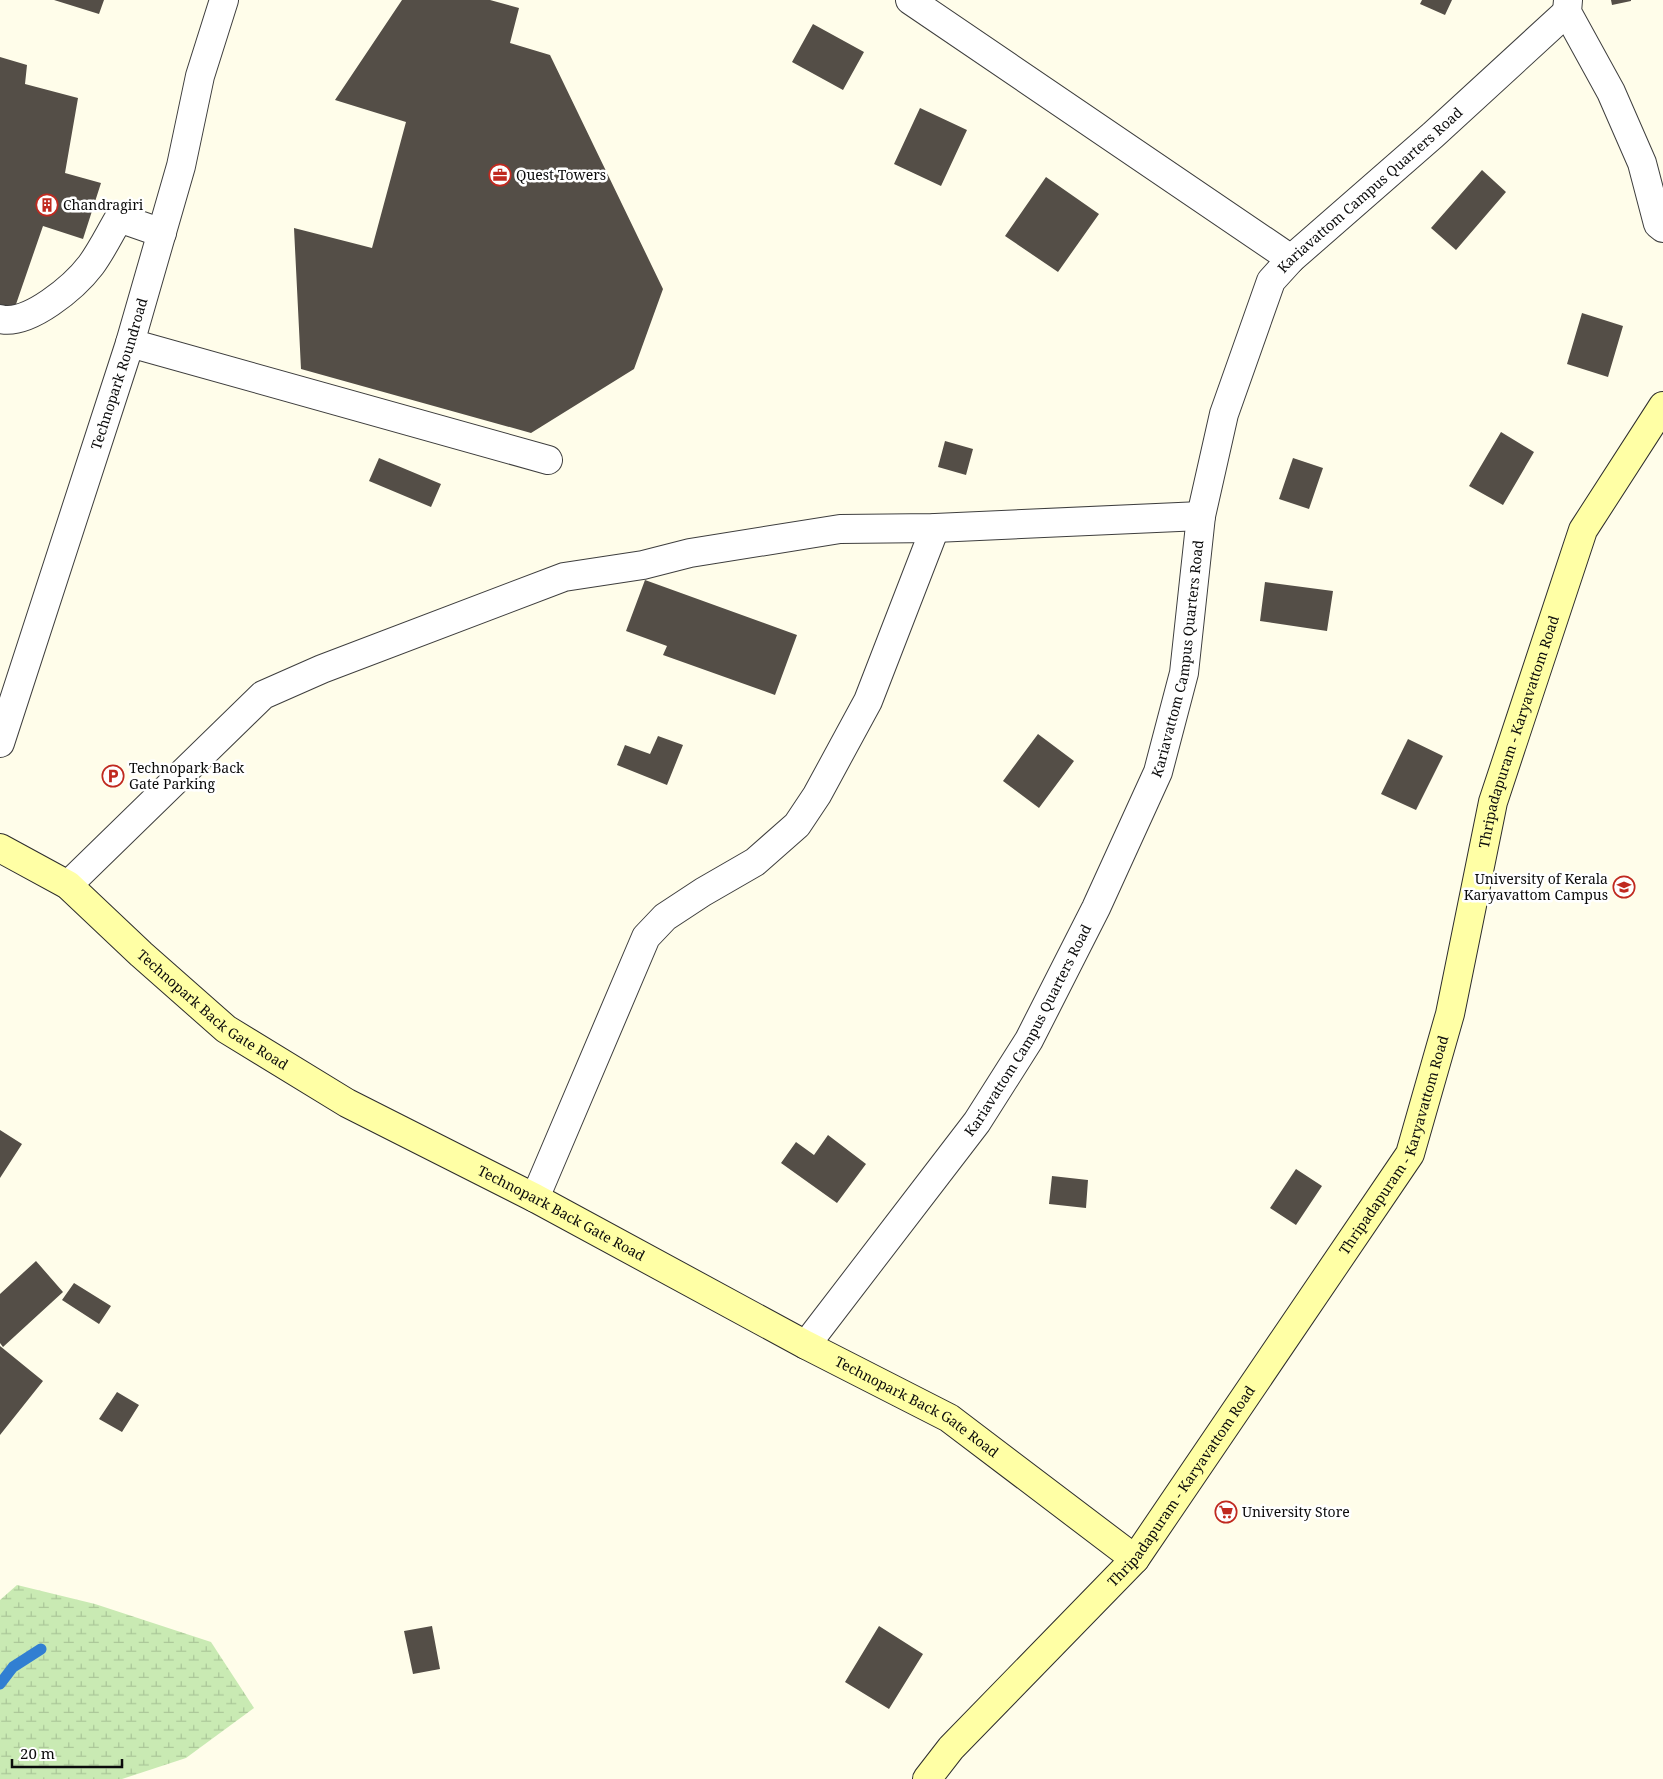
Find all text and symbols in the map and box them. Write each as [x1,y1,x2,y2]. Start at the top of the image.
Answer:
street label: Kariavattom Campus Quarters Road [1273,102,1467,277]
office icon: Quest Towers [488,163,512,187]
place label: Quest Towers [516,165,606,184]
building icon: Chandragiri [35,193,59,217]
place label: Chandragiri [63,195,144,214]
street label: Technopark Roundroad [86,295,152,452]
street label: Kariavattom Campus Quarters Road [1147,539,1207,781]
street label: Thripadapuram - Karyavattom Road [1474,612,1563,850]
place label: Technopark Back Gate Parking [129,758,245,793]
parking icon: Technopark Back Gate Parking [101,764,125,788]
place label: University of Kerala Karyavattom Campus [1464,869,1608,904]
school or university icon: University of Kerala Karyavattom Campus [1612,875,1636,899]
street label: Kariavattom Campus Quarters Road [960,921,1095,1140]
street label: Technopark Back Gate Road [133,945,292,1074]
street label: Thripadapuram - Karyavattom Road [1334,1033,1453,1258]
street label: Technopark Back Gate Road [475,1161,649,1265]
street label: Technopark Back Gate Road [832,1351,1003,1462]
street label: Thripadapuram - Karyavattom Road [1103,1381,1259,1591]
supermarket icon: University Store [1214,1500,1238,1524]
place label: University Store [1242,1502,1350,1521]
scale bar [12,1736,122,1768]
text: 20 m [20,1743,55,1763]

